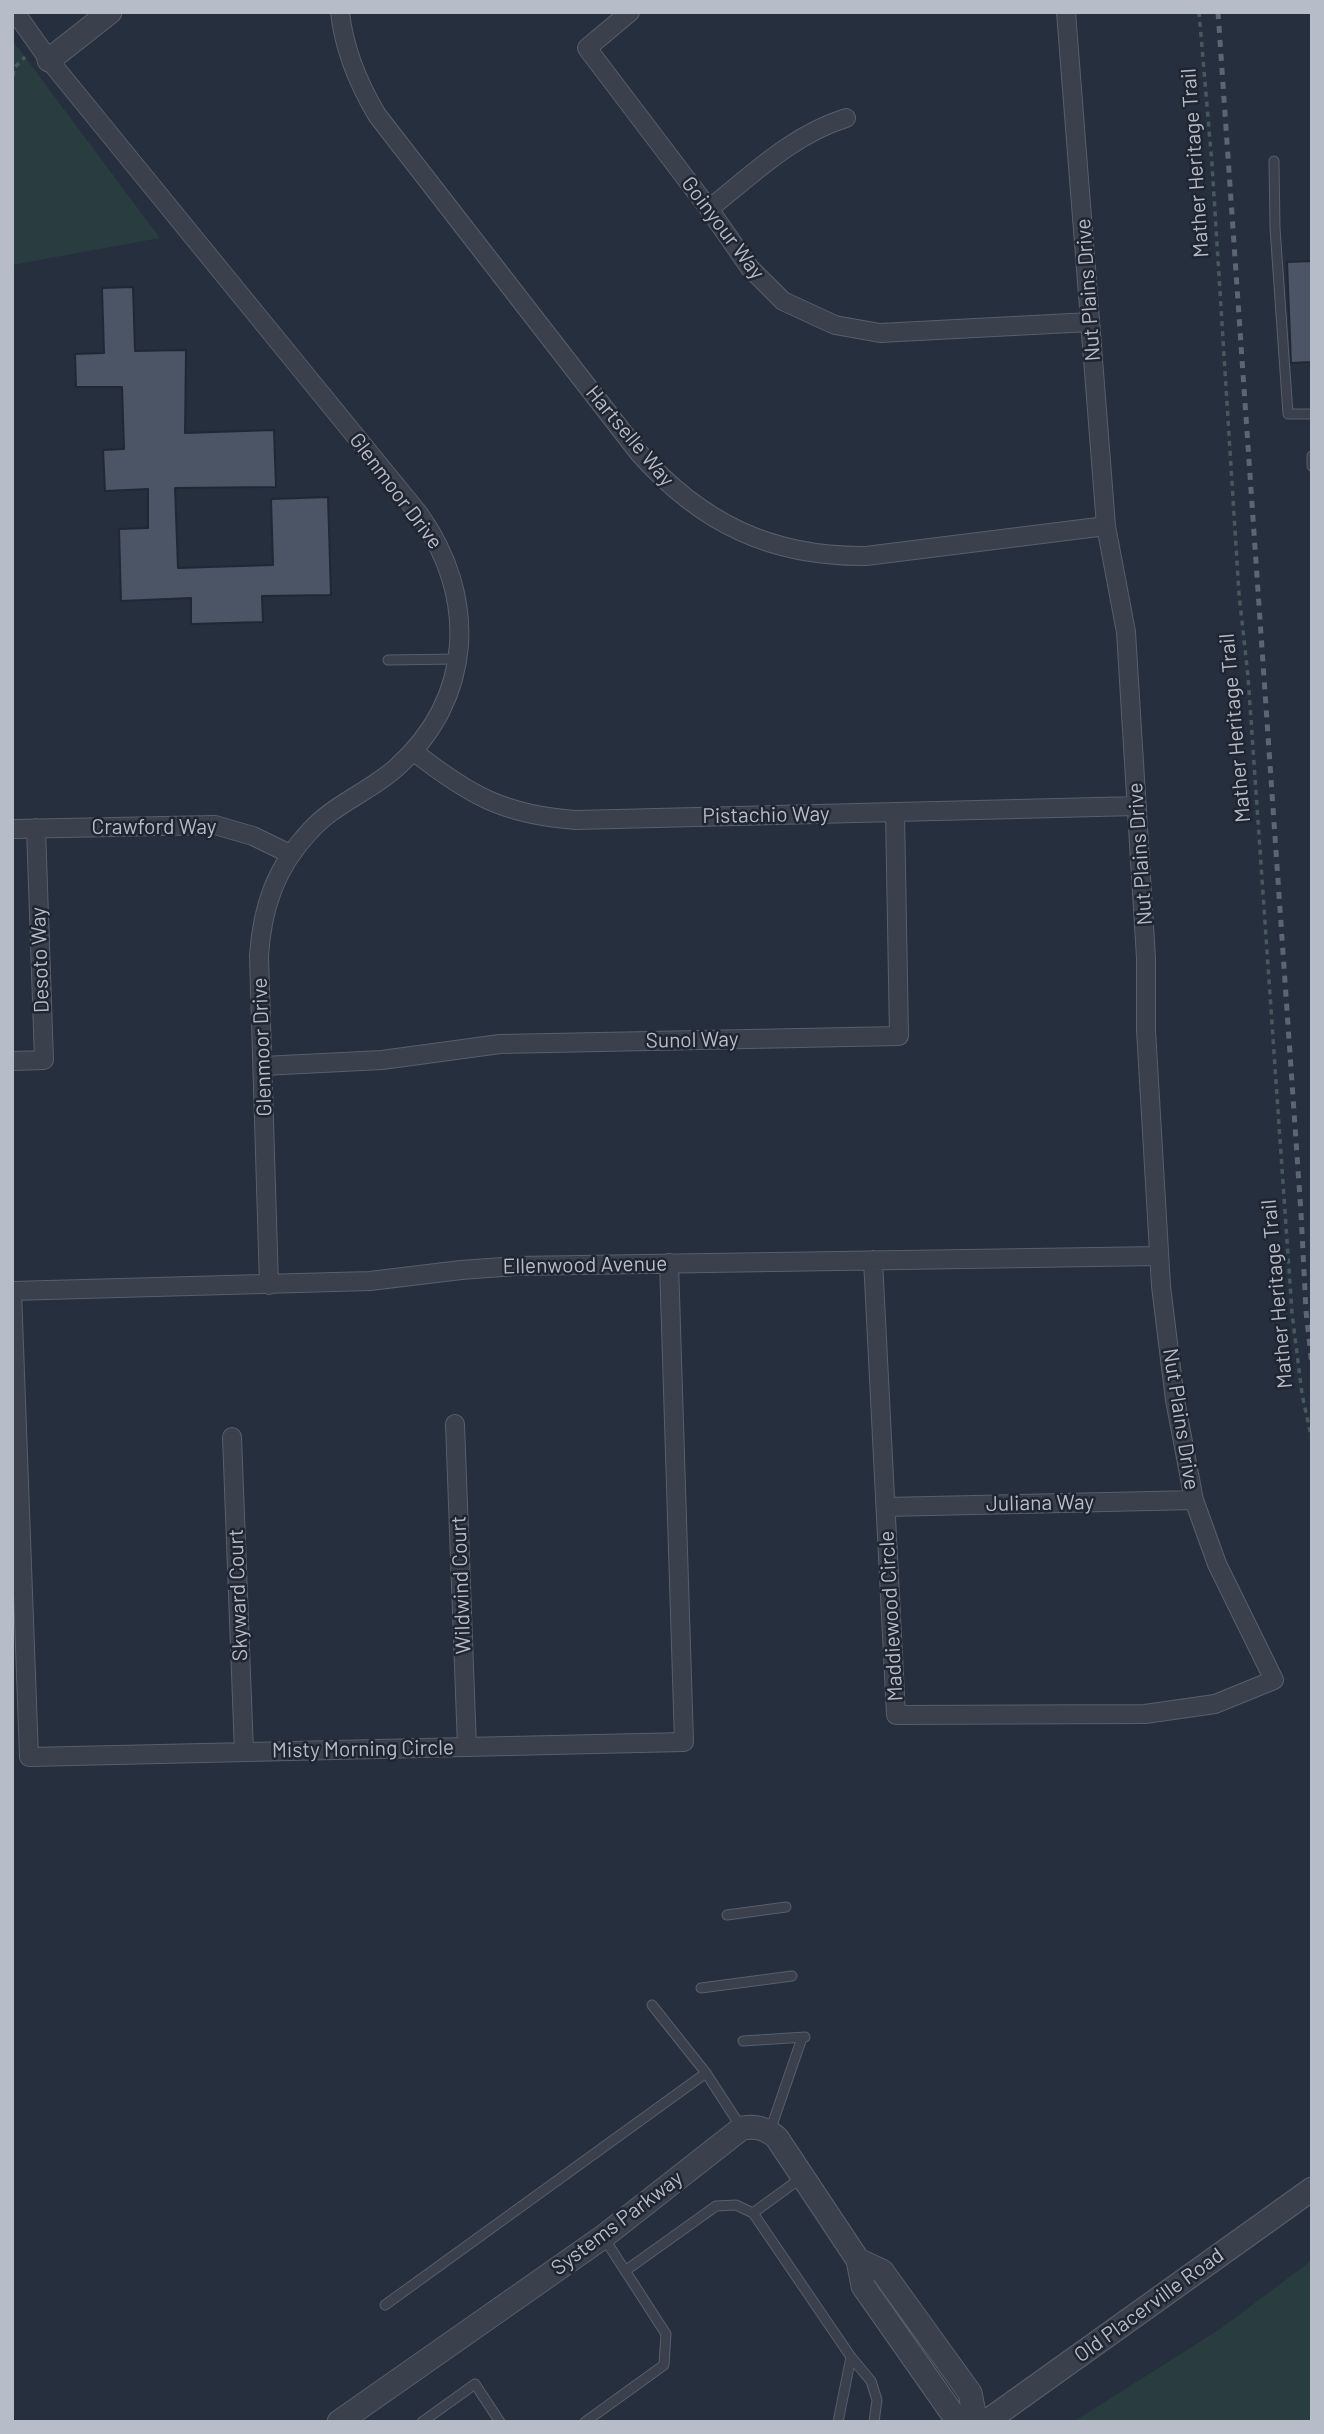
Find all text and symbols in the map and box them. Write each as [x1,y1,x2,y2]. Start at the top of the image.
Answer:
street label: Mather Heritage Trail [1176,67,1214,259]
street label: Goinyour Way [676,172,770,284]
street label: Nut Plains Drive [1070,218,1106,362]
street label: Hartselle Way [580,380,680,492]
street label: Glenmoor Drive [344,428,448,554]
street label: Mather Heritage Trail [1214,632,1256,824]
street label: Nut Plains Drive [1122,782,1158,926]
street label: Pistachio Way [702,801,830,829]
street label: Crawford Way [92,814,216,840]
street label: Desoto Way [26,907,54,1013]
street label: Glenmoor Drive [247,977,277,1117]
street label: Sunol Way [645,1027,739,1053]
street label: Mather Heritage Trail [1256,1198,1298,1390]
street label: Ellenwood Avenue [502,1251,668,1279]
street label: Nut Plains Drive [1157,1346,1205,1492]
street label: Juliana Way [986,1489,1094,1517]
street label: Wildwind Court [446,1515,476,1655]
street label: Skyward Court [223,1528,253,1662]
street label: Maddiewood Circle [874,1530,908,1702]
street label: Misty Morning Circle [272,1735,454,1763]
street label: Systems Parkway [546,2165,688,2281]
street label: Old Placerville Road [1069,2242,1229,2368]

